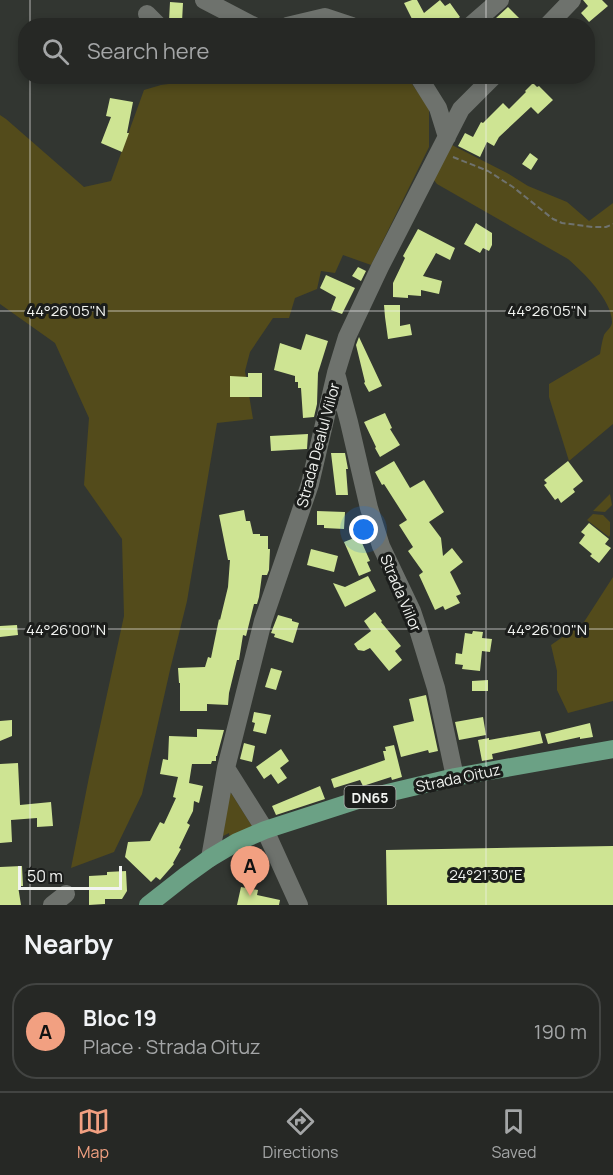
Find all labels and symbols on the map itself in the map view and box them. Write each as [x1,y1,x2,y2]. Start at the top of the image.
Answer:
text: 44°26'05"N [26,300,106,321]
text: 44°26'05"N [507,300,587,321]
street label: Strada Dealul Viilor [291,380,345,510]
your location [349,515,378,544]
street label: Strada Viilor [375,551,427,636]
text: 44°26'00"N [26,619,106,640]
text: 44°26'00"N [507,619,587,640]
street label: Strada Oituz [414,759,502,797]
road number: DN65 [344,786,395,808]
pin: A [230,846,270,896]
scale bar [18,863,122,890]
text: 24°21'30"E [449,864,523,885]

